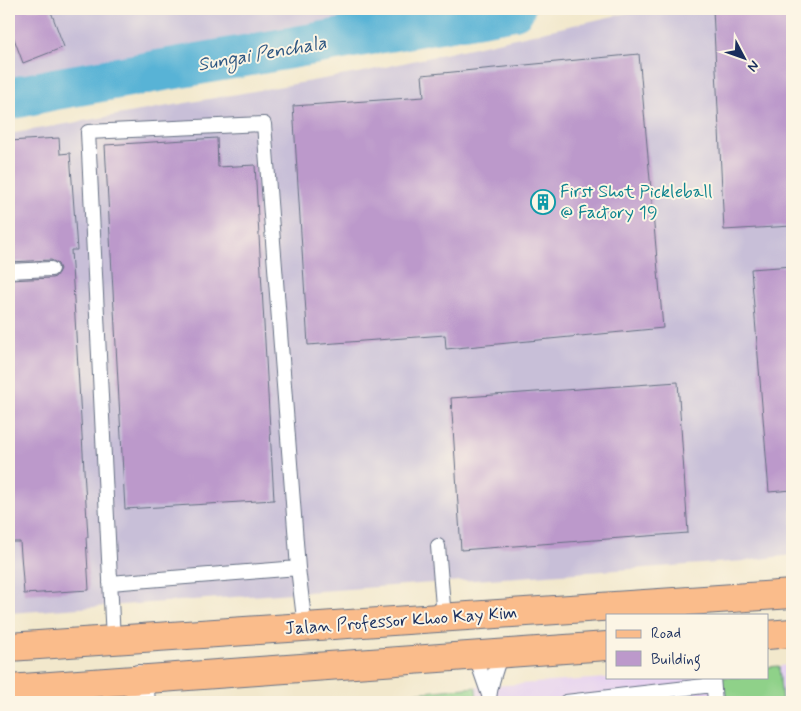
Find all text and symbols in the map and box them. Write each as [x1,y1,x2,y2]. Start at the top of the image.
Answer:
water label: Sungai Penchala [196,30,329,80]
north arrow [718,32,768,82]
text: N [743,56,763,75]
place label: First Shot Pickleball @ Factory 19 [560,180,712,225]
building icon: First Shot Pickleball @ Factory 19 [530,189,556,215]
street label: Jalan Professor Khoo Kay Kim [284,601,518,641]
legend [606,614,768,678]
text: Road [651,624,681,644]
text: Building [651,650,701,671]

